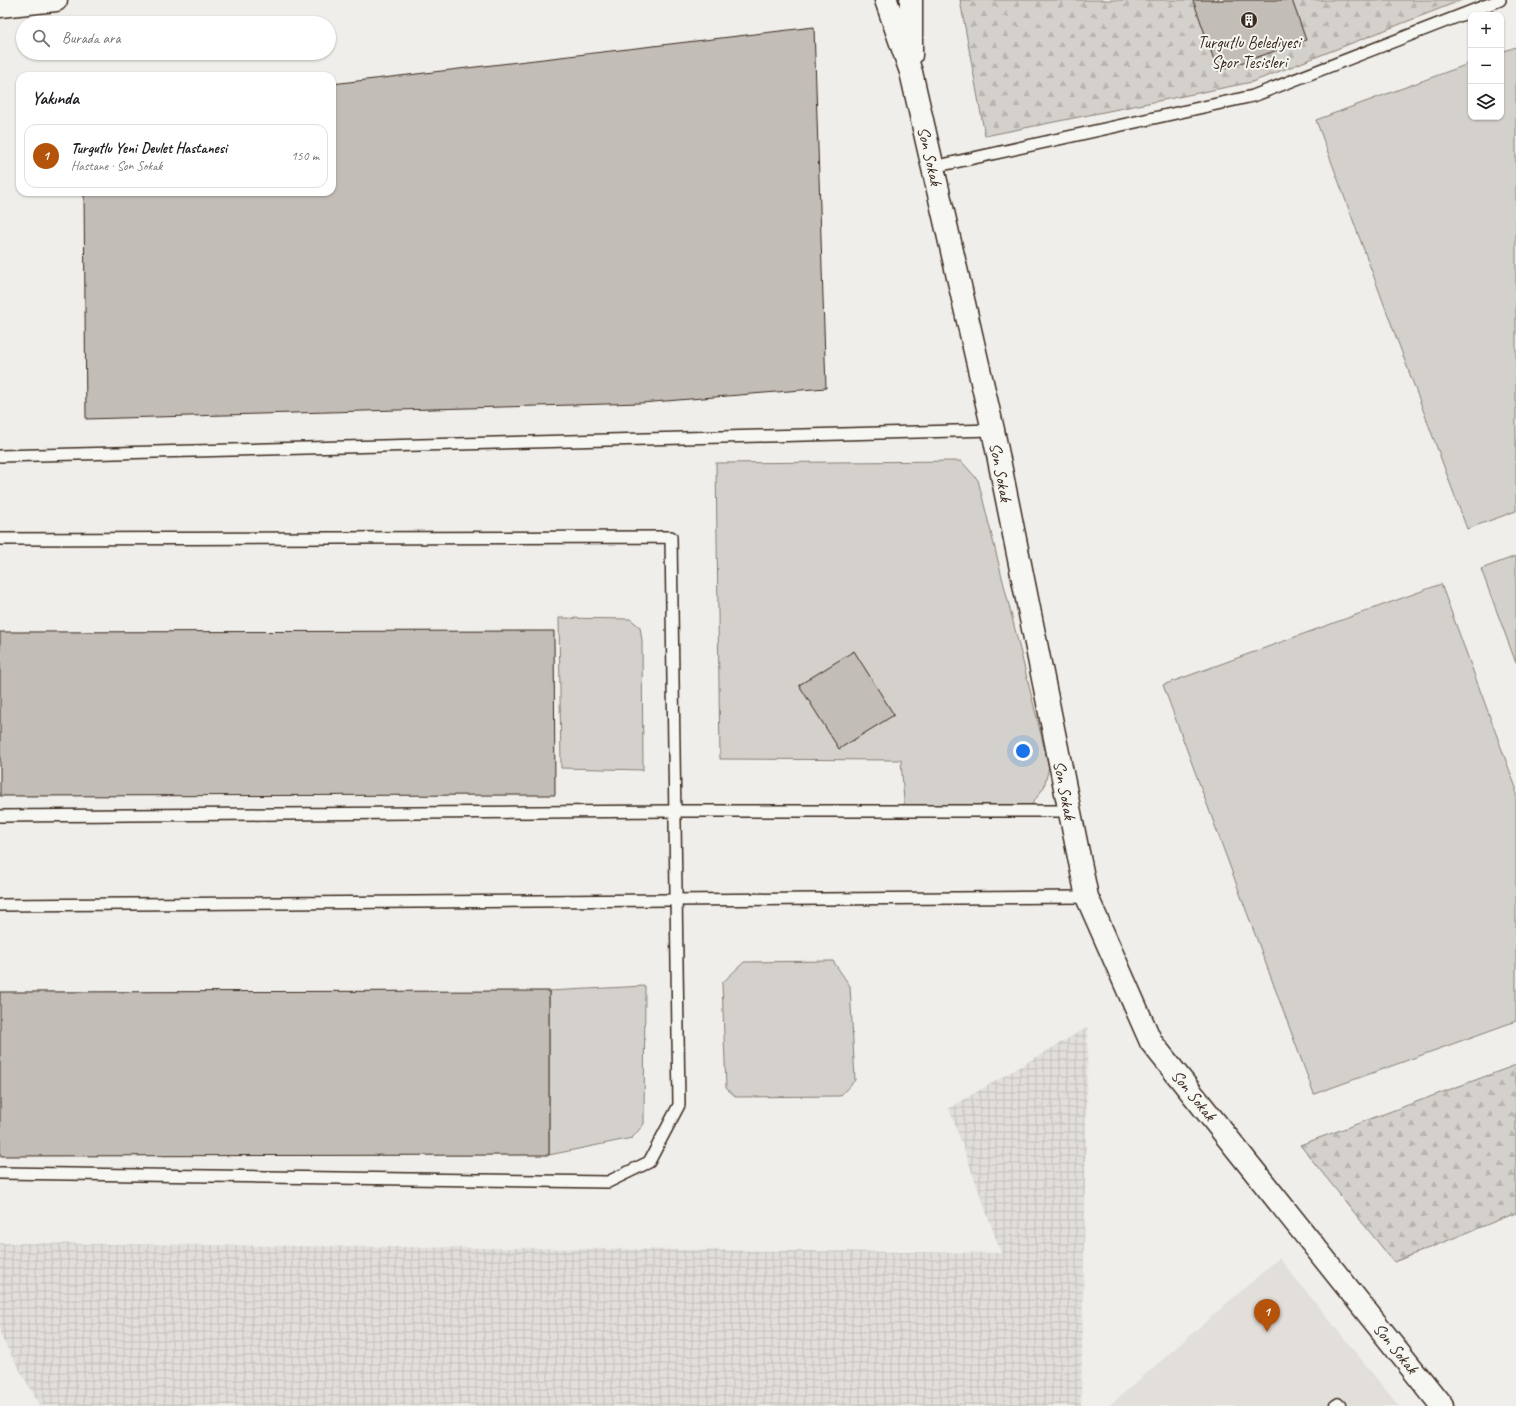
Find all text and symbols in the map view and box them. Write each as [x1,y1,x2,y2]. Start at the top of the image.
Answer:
building icon: Turgutlu Belediyesi Spor Tesisleri [1239,10,1259,30]
map controls [1468,12,1504,120]
button: + [1468,12,1504,48]
search box [16,16,336,60]
icon: search [30,27,52,49]
text: Burada ara [62,29,120,48]
place label: Turgutlu Belediyesi Spor Tesisleri [1198,32,1302,73]
button: − [1468,48,1504,84]
button: layers [1468,84,1504,120]
text: Yakında [32,88,79,109]
street label: Son Sokak [913,125,947,189]
text: Turgutlu Yeni Devlet Hastanesi [71,139,227,158]
text: 1 [43,148,49,164]
text: 150 m [291,148,319,164]
text: Hastane · Son Sokak [71,158,162,174]
street label: Son Sokak [985,441,1017,505]
your location [1013,741,1033,761]
street label: Son Sokak [1049,759,1081,823]
street label: Son Sokak [1167,1066,1222,1126]
pin: 1 [1254,1299,1280,1332]
street label: Son Sokak [1369,1319,1424,1379]

